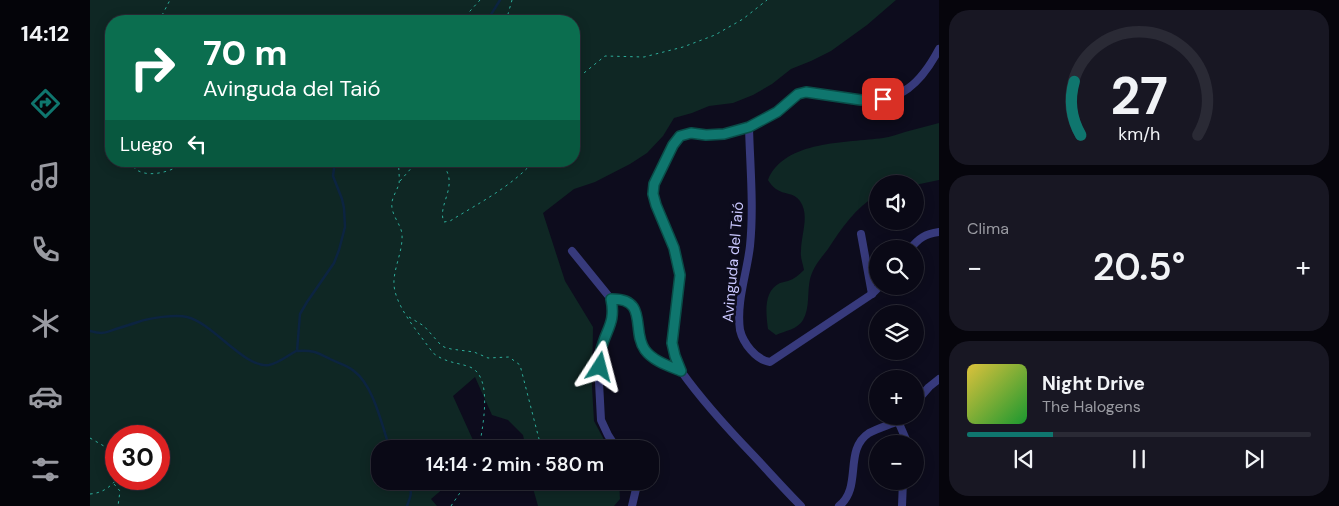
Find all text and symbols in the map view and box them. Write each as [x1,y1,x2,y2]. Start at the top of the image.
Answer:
text: 14:12 [21,19,69,48]
text: 70 m [203,30,287,76]
icon: right [120,35,185,100]
text: 27 [1110,62,1168,130]
text: Avinguda del Taió [203,74,381,103]
pin [862,78,904,120]
icon: arrive [869,85,897,113]
icon: directions [28,86,63,121]
text: km/h [1118,122,1160,146]
icon: left [183,130,211,158]
text: Luego [120,132,173,157]
icon: music [28,159,63,194]
map controls [869,175,924,490]
button: sound [869,175,924,230]
street label: Avinguda del Taió [718,201,748,323]
text: Clima [967,218,1009,239]
icon: phone [28,232,63,267]
button: search [869,240,924,295]
text: 20.5° [1093,242,1185,292]
text: − [967,249,982,286]
text: + [1296,249,1311,286]
button: layers [869,305,924,360]
icon: climate [28,306,63,341]
position arrow [573,340,625,392]
button: + [869,370,924,425]
text: Night Drive [1042,371,1145,396]
icon: car [28,379,63,414]
text: The Halogens [1042,396,1141,417]
speed limit sign: 30 [105,425,170,490]
button: − [869,435,924,490]
icon: previous [1010,445,1038,473]
icon: pause [1125,445,1153,473]
icon: next [1240,445,1268,473]
icon: filters [28,452,63,487]
text: 14:14 · 2 min · 580 m [426,452,604,477]

